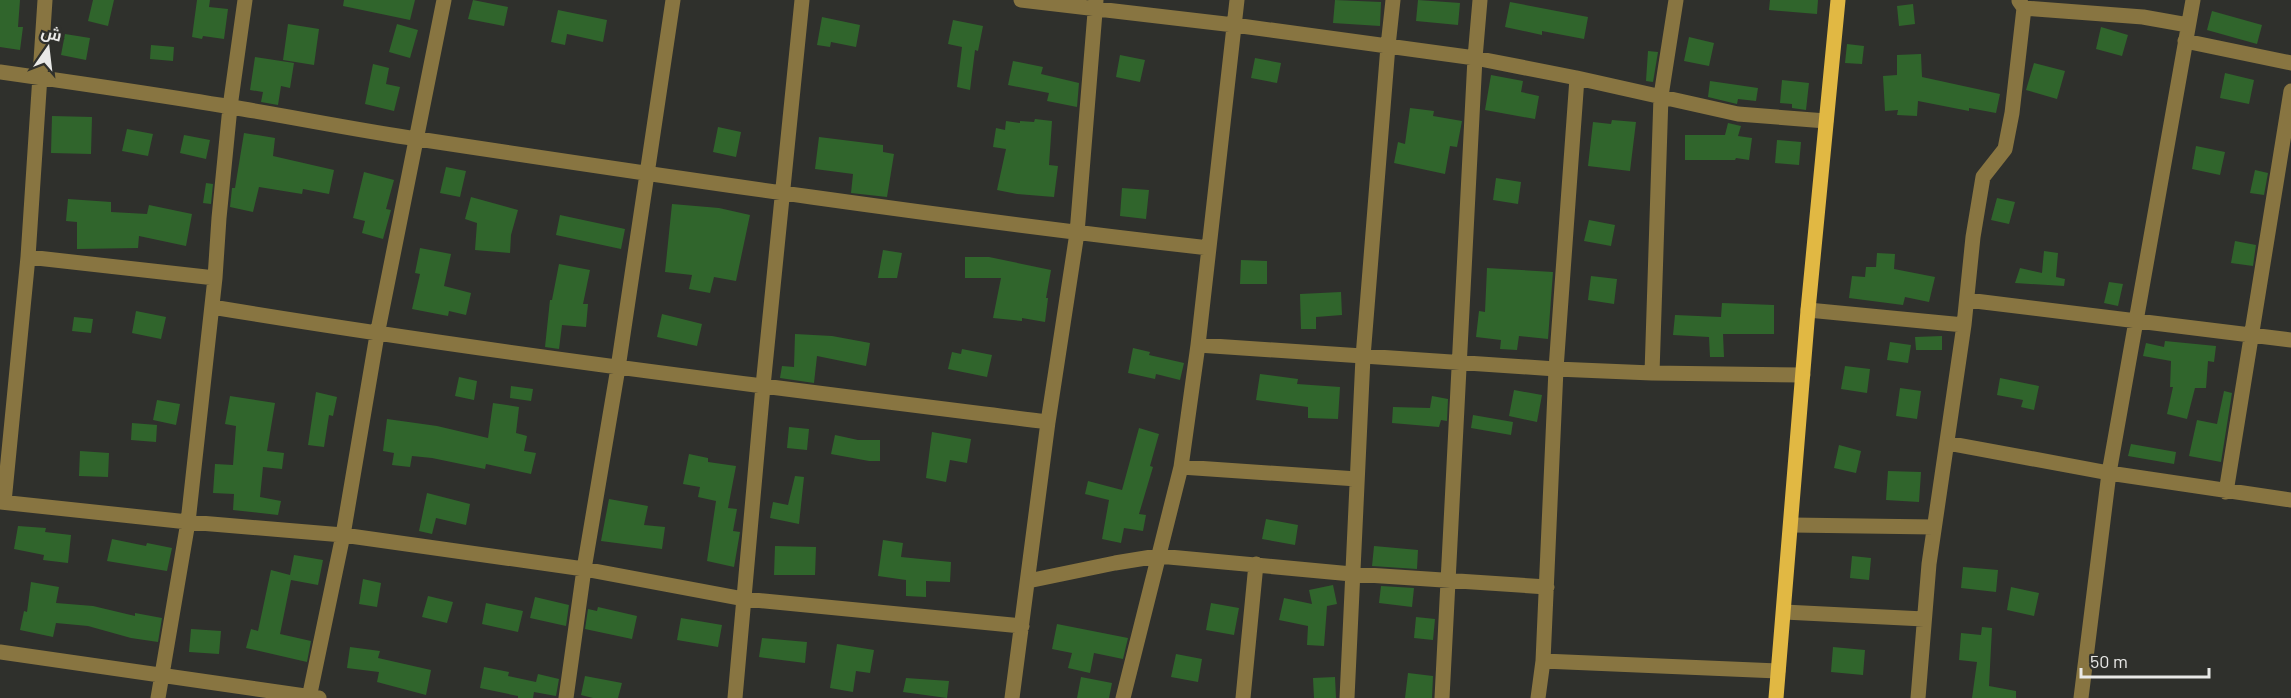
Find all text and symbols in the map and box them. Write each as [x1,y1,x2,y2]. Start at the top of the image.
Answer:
north arrow [18,18,78,78]
text: ش [39,21,64,46]
scale bar [2081,641,2208,679]
text: 50 m [2090,650,2128,672]

